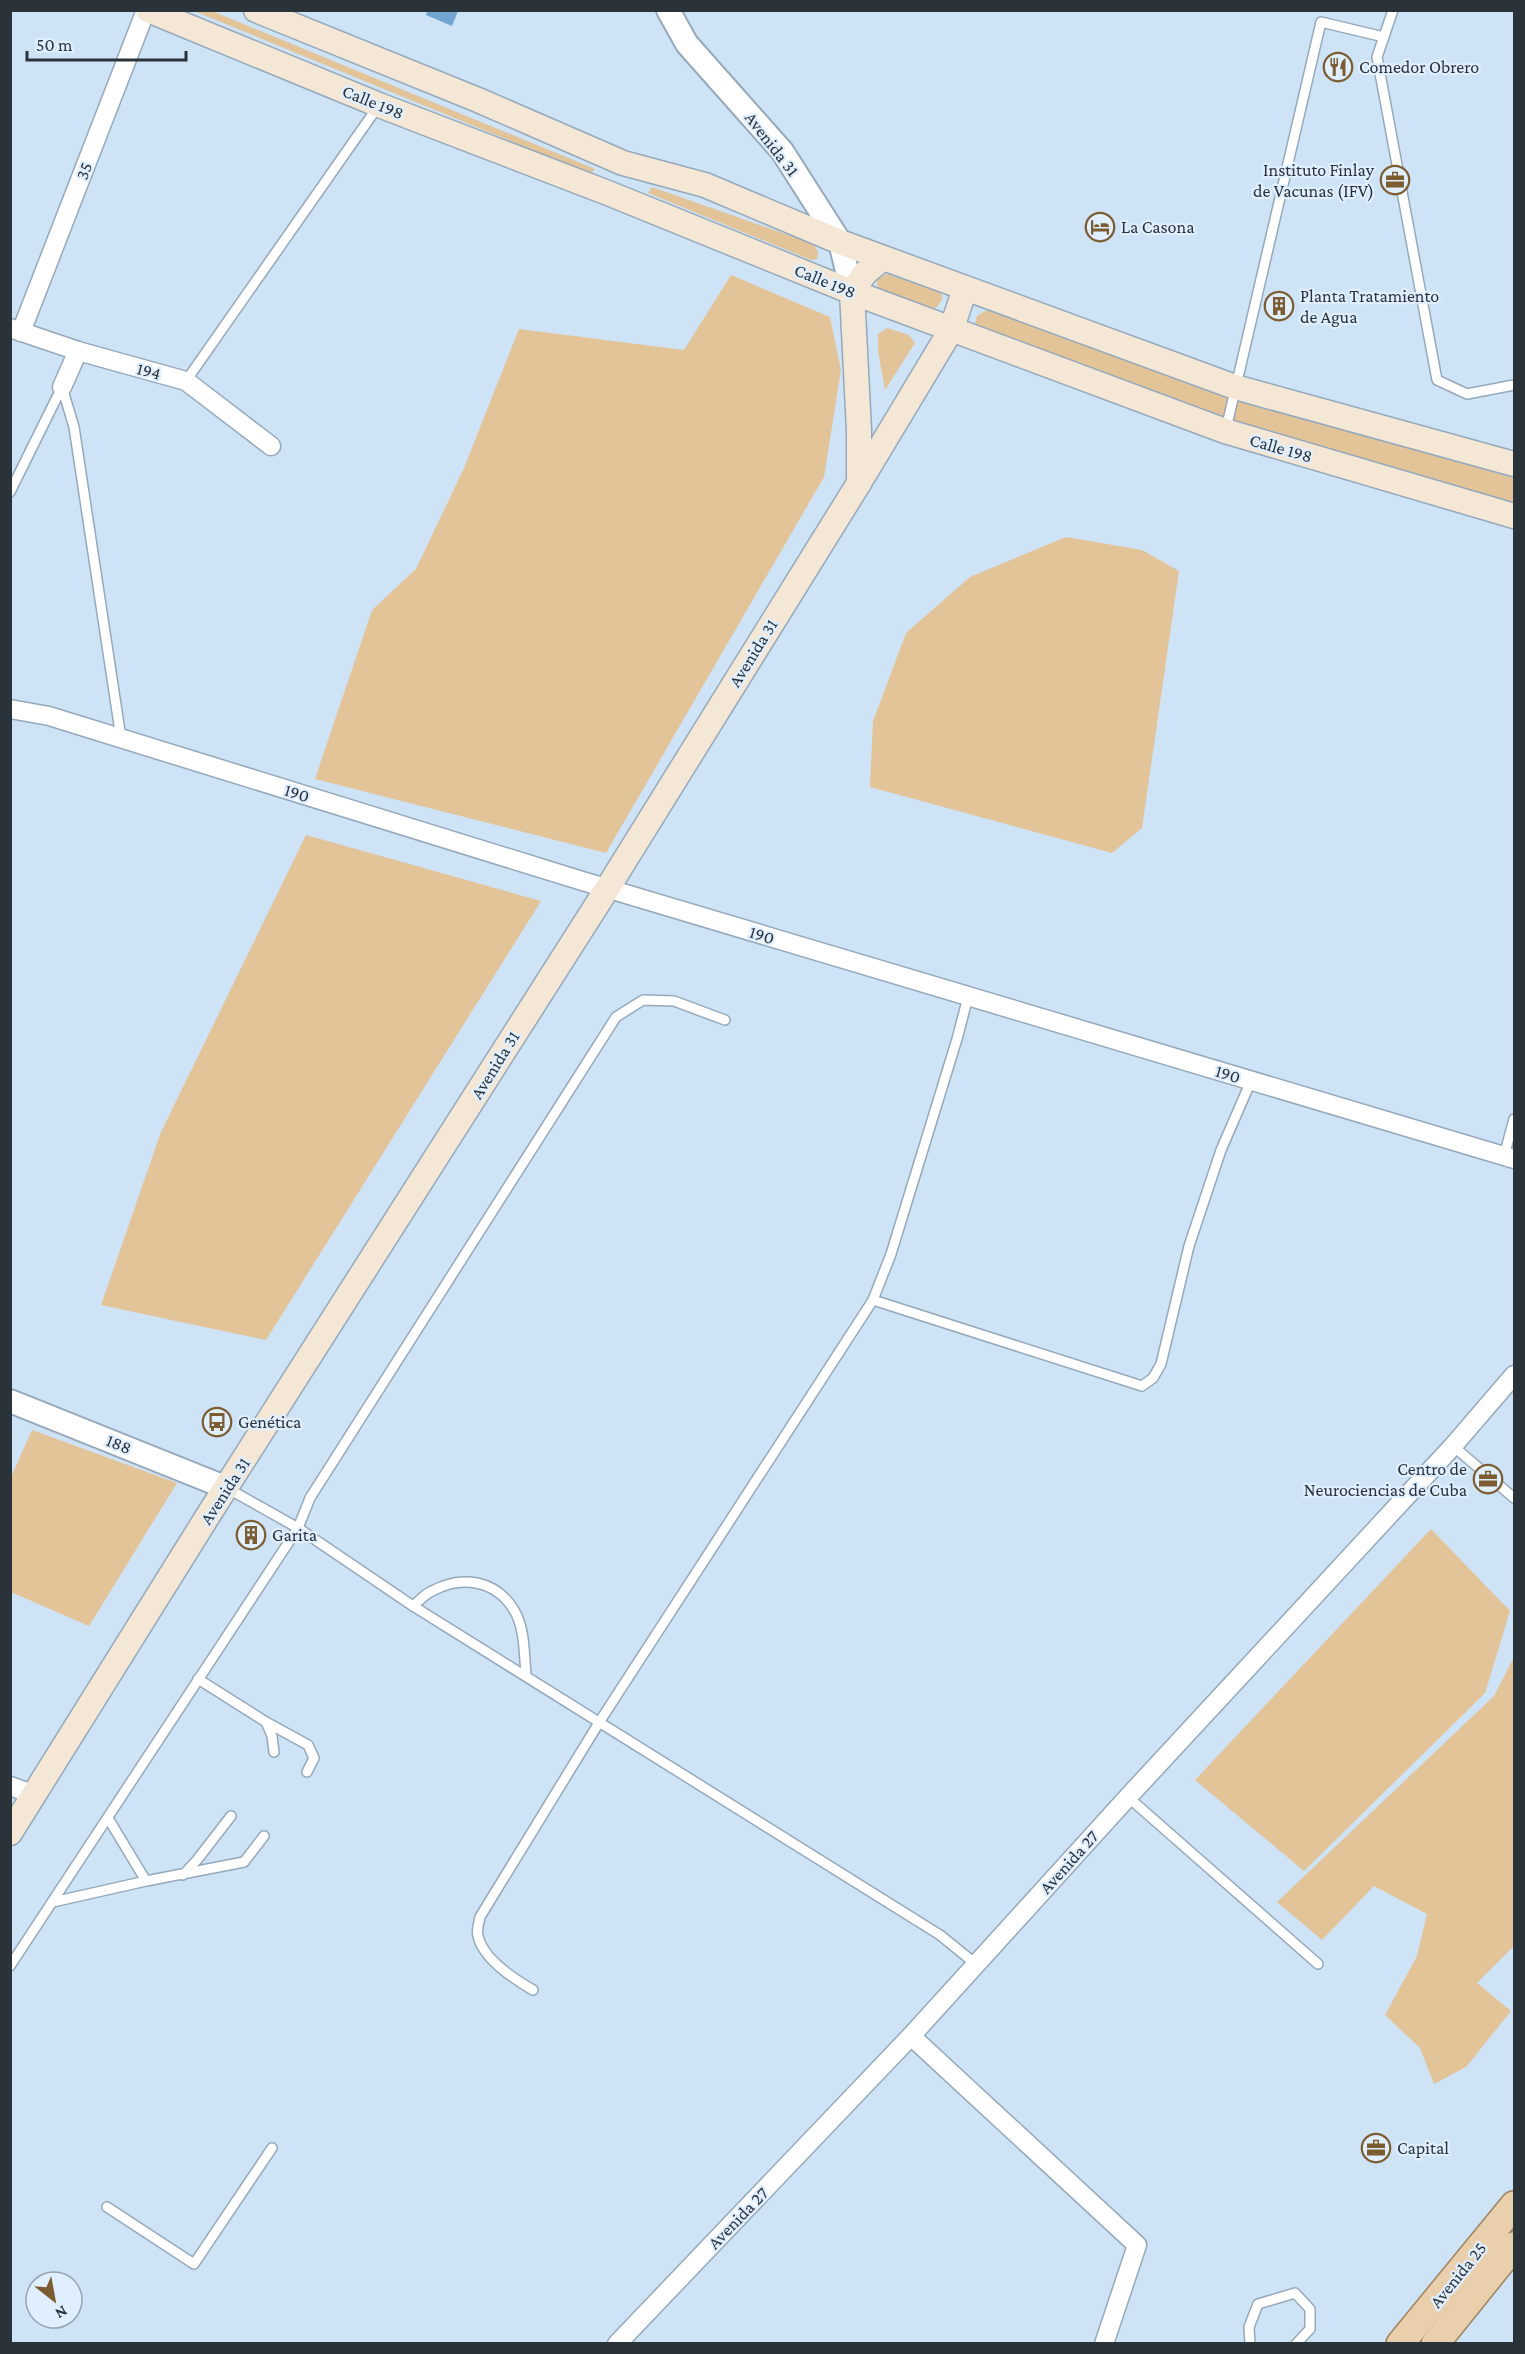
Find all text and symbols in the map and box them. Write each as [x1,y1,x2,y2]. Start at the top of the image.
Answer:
scale bar [27,24,186,62]
text: 50 m [36,35,73,55]
restaurant icon: Comedor Obrero [1322,51,1354,83]
place label: Comedor Obrero [1359,57,1479,77]
street label: Calle 198 [339,81,407,123]
street label: Avenida 31 [741,108,803,180]
street label: 35 [72,159,96,183]
place label: Instituto Finlay de Vacunas (IFV) [1253,160,1375,202]
office icon: Instituto Finlay de Vacunas (IFV) [1379,164,1411,196]
hotel icon: La Casona [1084,211,1116,243]
place label: La Casona [1121,217,1195,237]
street label: Calle 198 [791,260,859,302]
place label: Planta Tratamiento de Agua [1300,286,1439,327]
building icon: Planta Tratamiento de Agua [1263,290,1295,322]
street label: 194 [135,358,163,384]
street label: Calle 198 [1247,430,1315,466]
street label: Avenida 31 [724,615,782,691]
street label: 190 [282,780,312,806]
street label: 190 [747,922,777,948]
street label: Avenida 31 [466,1027,524,1103]
street label: 190 [1213,1061,1243,1087]
bus stop icon: Genética [201,1406,233,1438]
place label: Genética [238,1412,301,1432]
street label: 188 [103,1430,135,1458]
street label: Avenida 31 [196,1454,254,1528]
place label: Centro de Neurociencias de Cuba [1304,1459,1467,1500]
office icon: Centro de Neurociencias de Cuba [1472,1463,1504,1495]
building icon: Garita [235,1519,267,1551]
place label: Garita [272,1525,317,1545]
street label: Avenida 27 [1035,1826,1103,1898]
office icon: Capital [1360,2132,1392,2164]
place label: Capital [1397,2138,1449,2158]
street label: Avenida 27 [704,2183,772,2253]
street label: Avenida 25 [1426,2238,1490,2312]
north arrow [24,2270,84,2330]
text: N [52,2302,71,2323]

